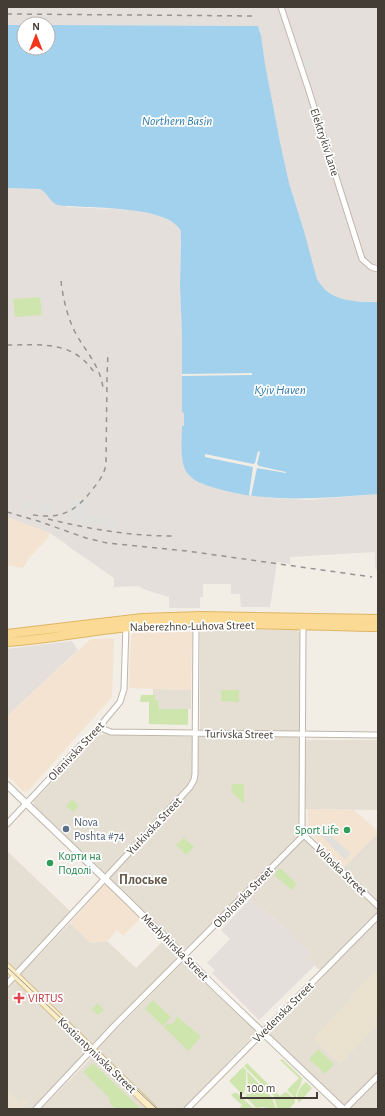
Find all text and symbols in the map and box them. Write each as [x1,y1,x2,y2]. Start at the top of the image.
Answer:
north arrow [16,16,56,56]
text: N [32,21,40,32]
street label: Elektrykiv Lane [307,107,342,178]
water label: Northern Basin [142,115,212,128]
water label: Kyiv Haven [254,384,306,397]
street label: Naberezhno-Luhova Street [130,619,255,633]
street label: Olenivska Street [46,719,106,783]
street label: Turivska Street [205,727,273,741]
street label: Yurkivska Street [124,795,184,857]
place label: Nova Poshta #74 [74,816,125,842]
marker: Nova Poshta #74 [61,824,71,834]
place label: Sport Life [295,824,339,836]
marker: Sport Life [342,825,352,835]
street label: Voloska Street [313,843,369,898]
place label: Корти на Подолі [58,850,102,876]
marker: Корти на Подолі [45,858,55,868]
street label: Obolonska Street [211,864,275,930]
district label: Плоське [119,873,168,887]
street label: Mezhyhirska Street [138,911,211,984]
street label: Vvedenska Street [250,979,316,1045]
marker: VIRTUS [13,992,25,1004]
place label: VIRTUS [28,992,64,1004]
street label: Kostiantynivska Street [55,1015,139,1096]
scale bar [241,1074,317,1100]
text: 100 m [247,1082,275,1094]

